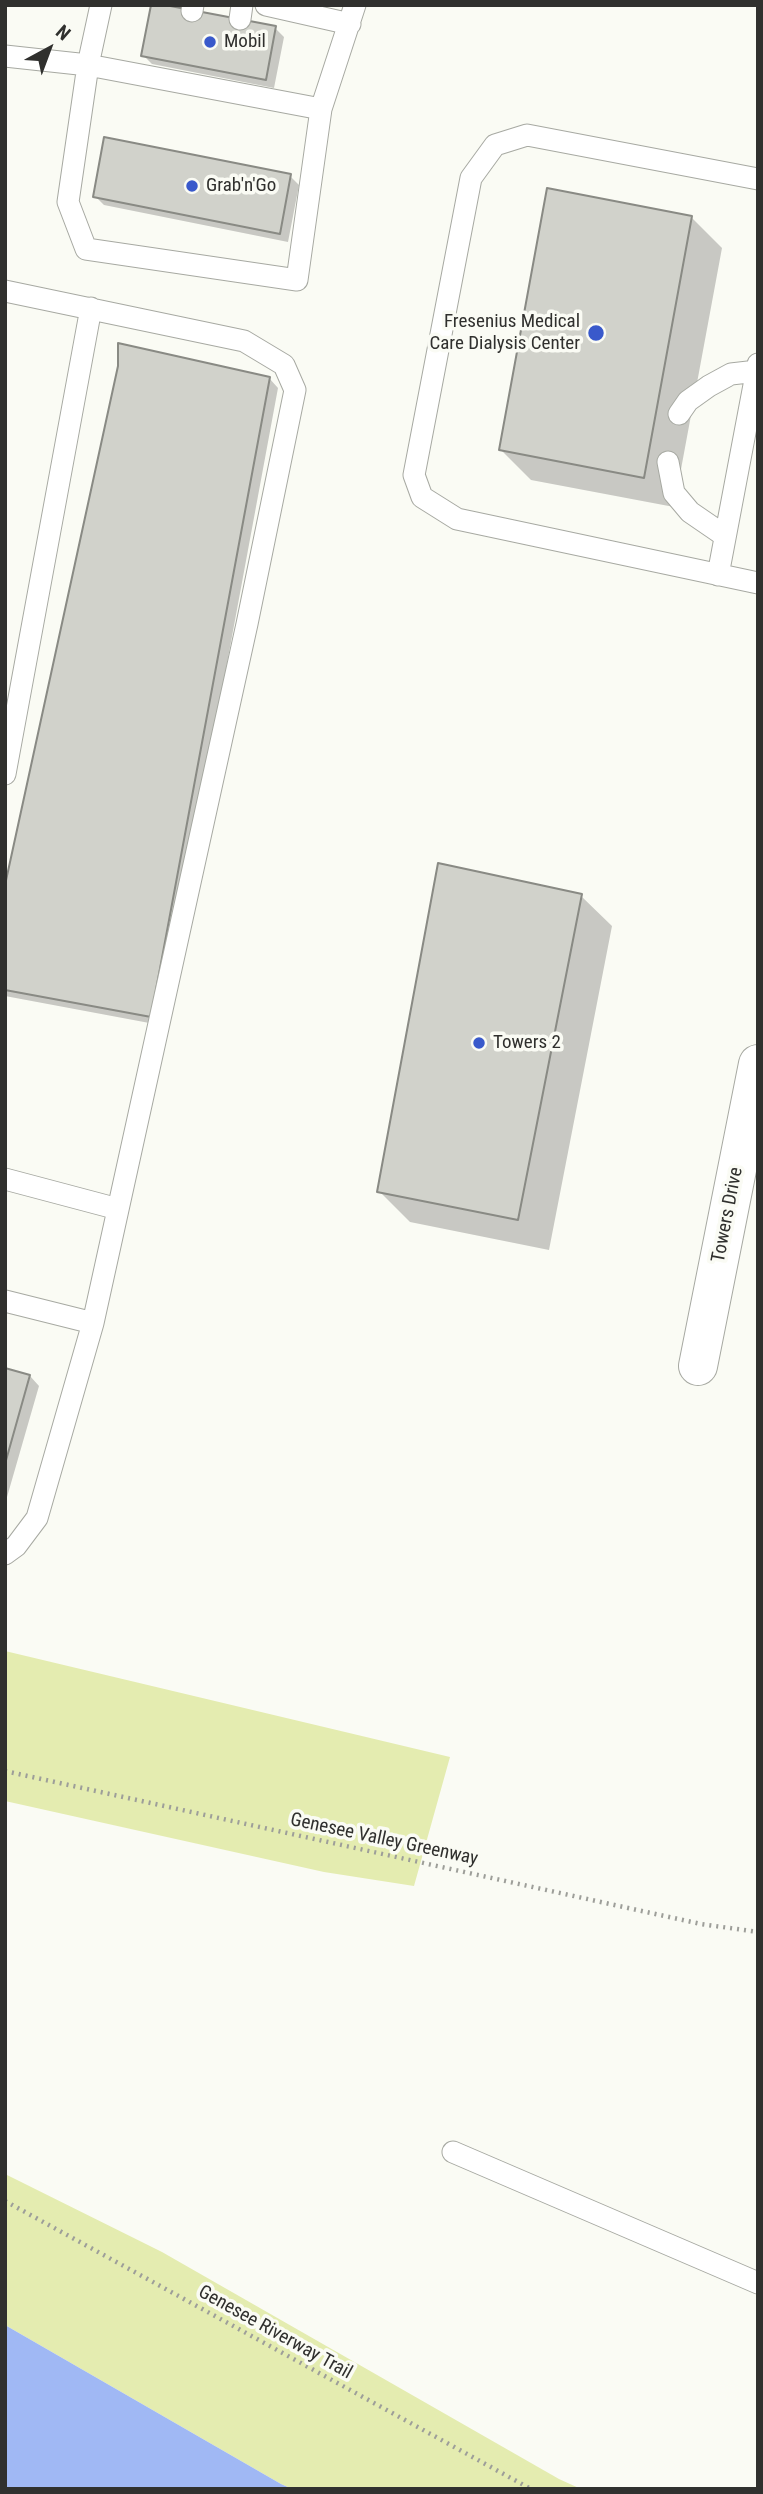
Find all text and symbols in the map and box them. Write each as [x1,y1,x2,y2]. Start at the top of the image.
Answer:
north arrow [14,14,84,84]
text: N [51,20,75,45]
place label: Mobil [224,31,266,53]
marker: Mobil [202,34,218,50]
place label: Grab'n'Go [206,175,276,197]
marker: Grab'n'Go [184,178,200,194]
place label: Fresenius Medical Care Dialysis Center [429,311,580,355]
marker: Fresenius Medical Care Dialysis Center [586,323,606,343]
place label: Towers 2 [493,1032,561,1054]
marker: Towers 2 [471,1035,487,1051]
street label: Towers Drive [708,1165,748,1265]
street label: Genesee Valley Greenway [288,1809,480,1871]
street label: Genesee Riverway Trail [194,2281,356,2385]

